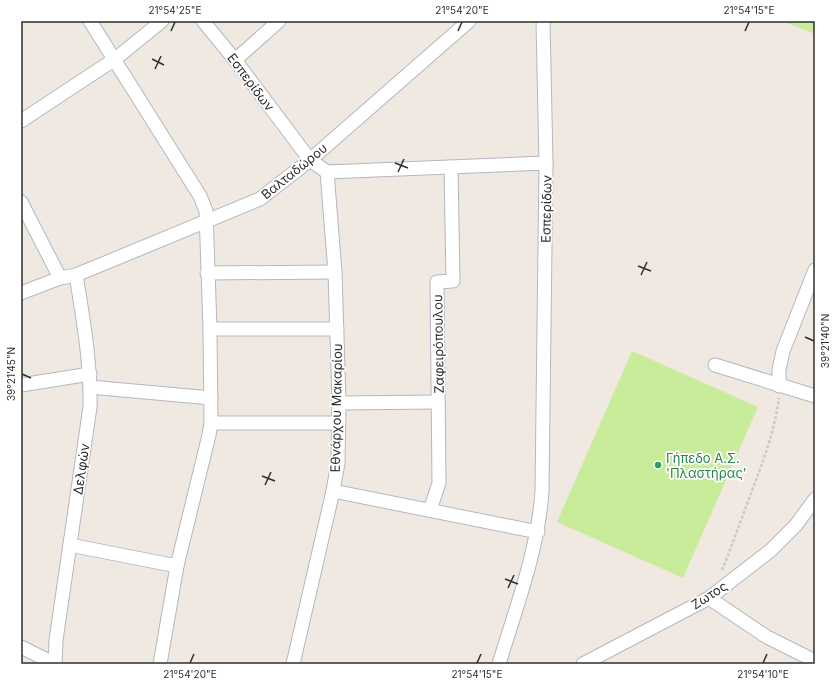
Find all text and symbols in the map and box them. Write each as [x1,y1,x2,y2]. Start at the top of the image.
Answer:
text: 21°54'25"E [148,4,202,16]
text: 21°54'20"E [435,4,489,16]
text: 21°54'15"E [723,4,775,16]
street label: Εσπερίδων [224,50,278,114]
street label: Βαλταδώρου [258,140,330,202]
street label: Εσπερίδων [537,174,555,243]
street label: Ζαφειρόπουλου [429,294,447,394]
text: 39°21'40"N [819,314,831,368]
street label: Εθνάρχου Μακαρίου [327,343,345,473]
text: 39°21'45"N [5,347,17,401]
street label: Δελφών [69,442,93,496]
place label: Γήπεδο Α.Σ. 'Πλαστήρας' [666,450,747,481]
marker: Γήπεδο Α.Σ. 'Πλαστήρας' [653,460,663,470]
street label: Ζωτος [688,577,730,613]
text: 21°54'20"E [163,668,217,680]
text: 21°54'15"E [451,668,503,680]
text: 21°54'10"E [737,668,789,680]

